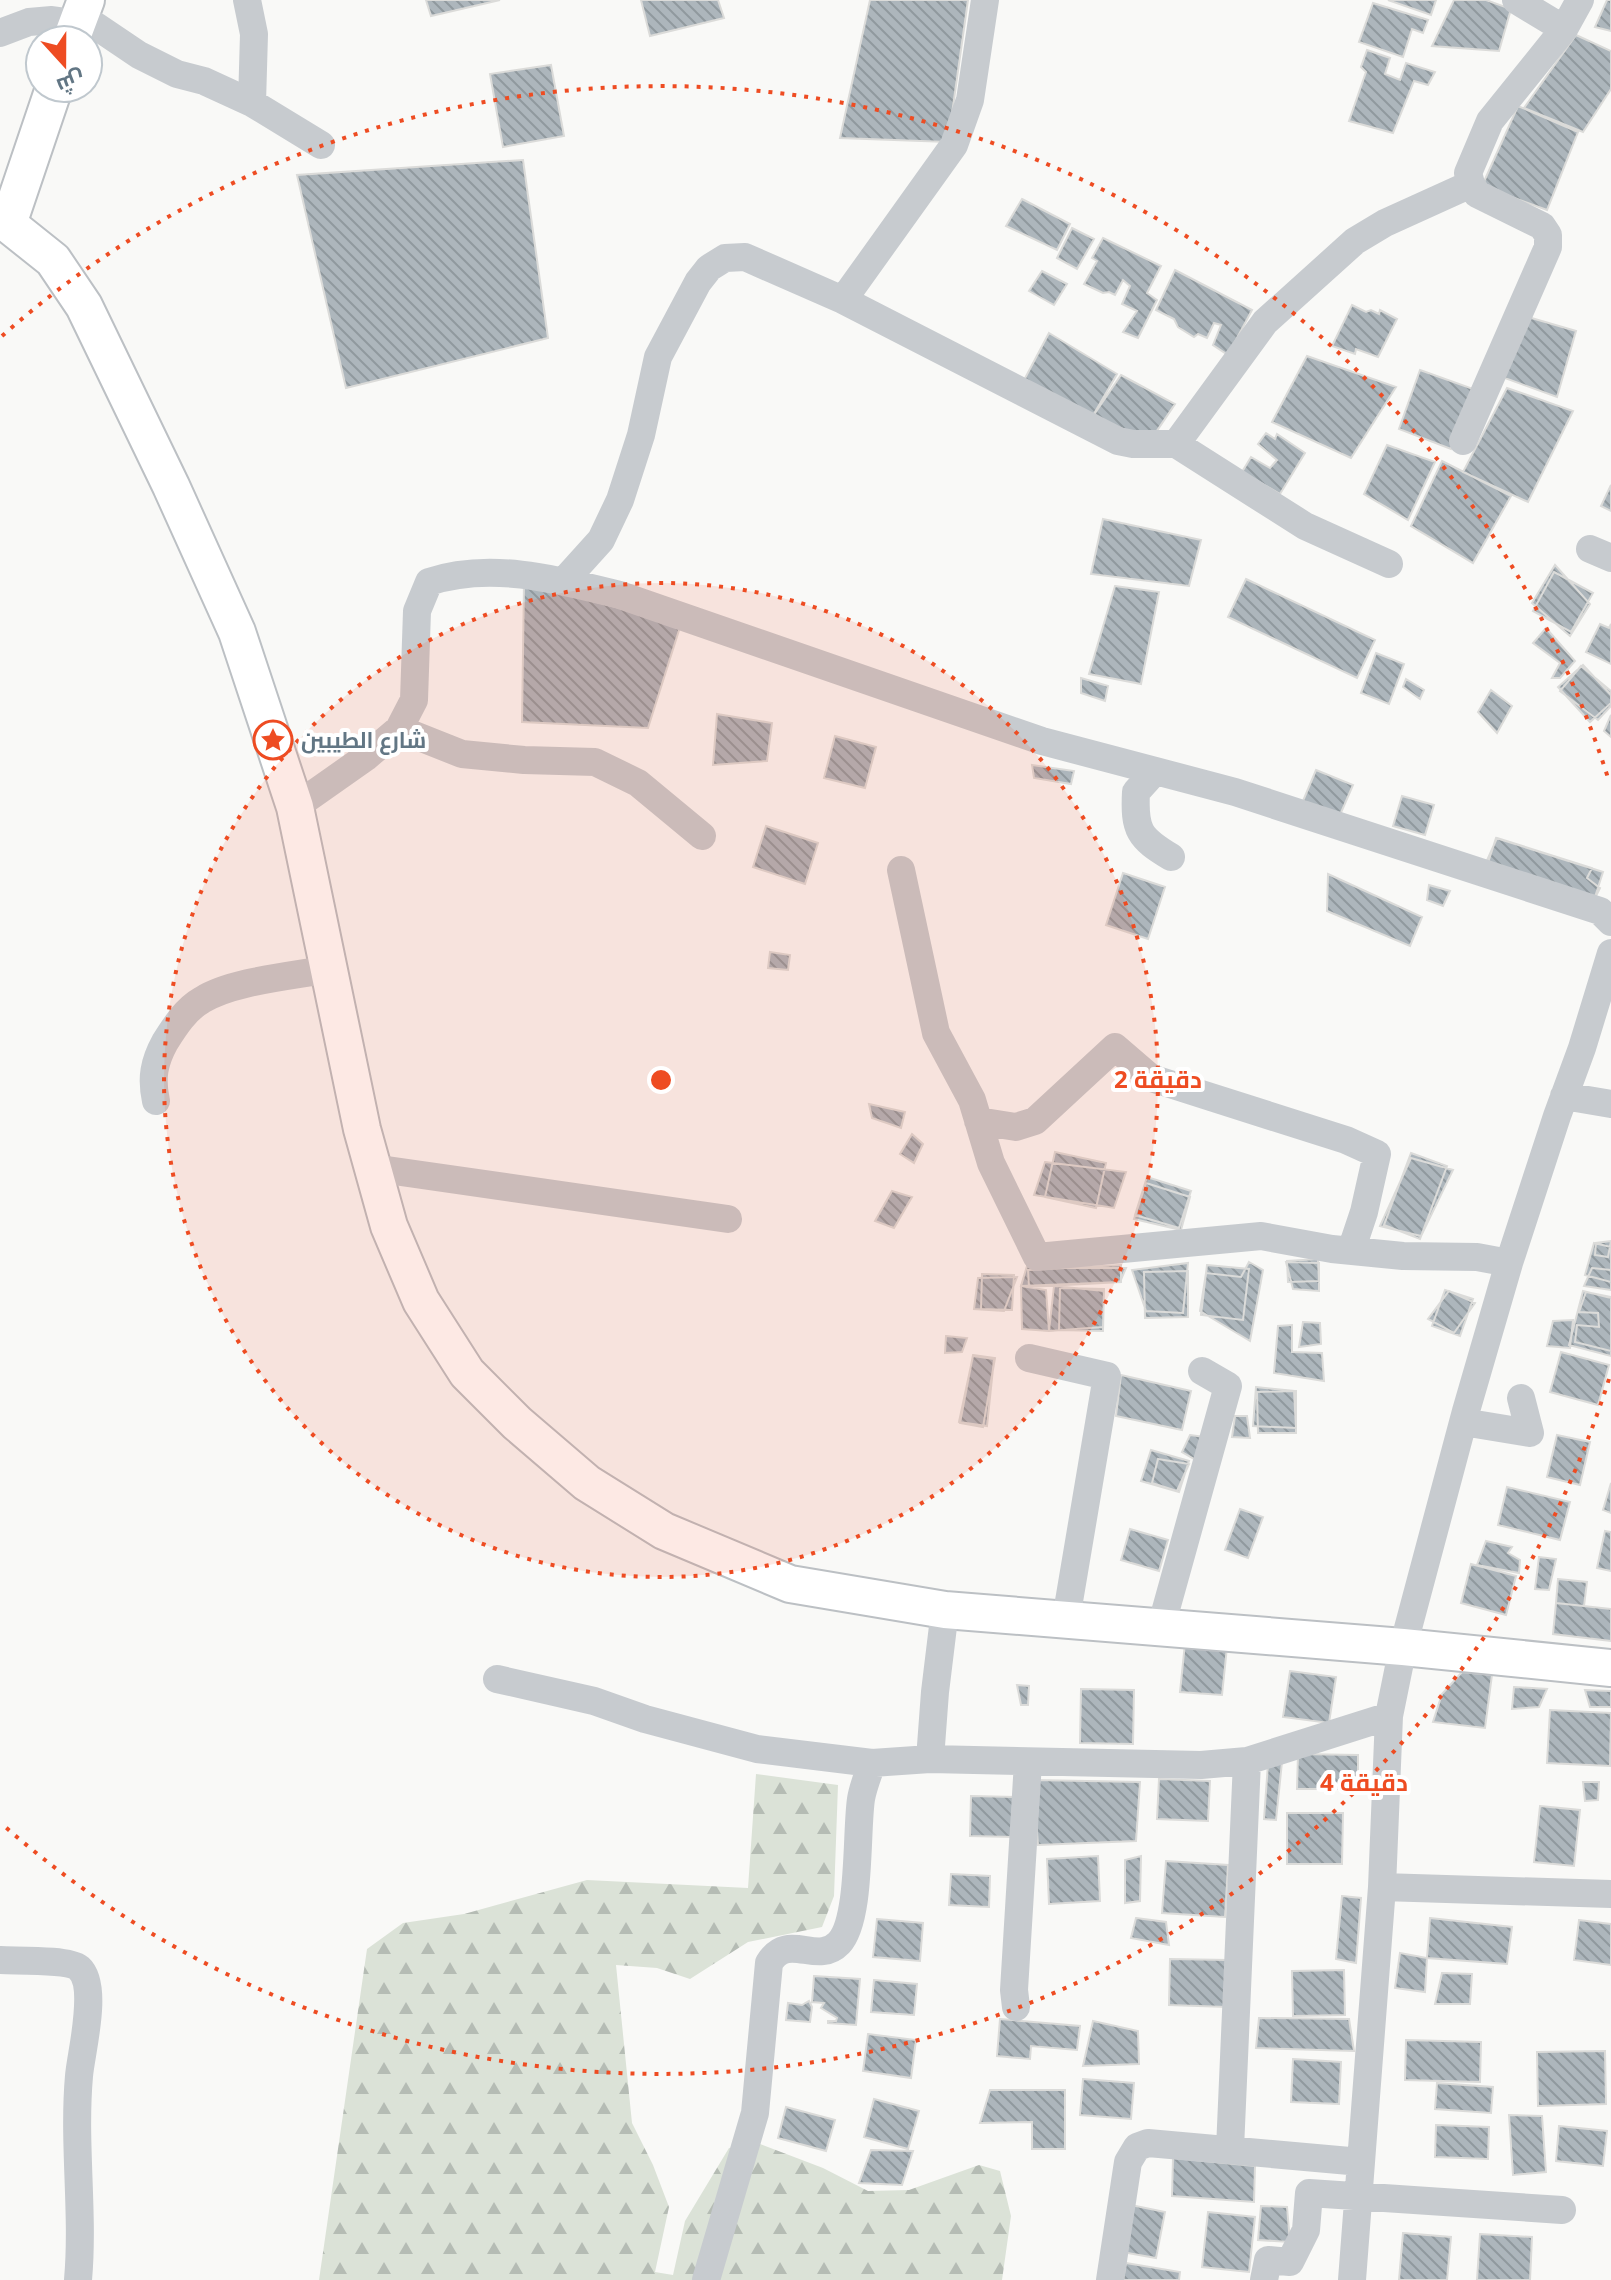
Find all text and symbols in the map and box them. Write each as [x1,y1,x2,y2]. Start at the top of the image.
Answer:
north arrow [24,24,104,104]
text: ش [53,65,90,103]
place icon: شارع الطيبين [252,719,294,761]
place label: شارع الطيبين [301,724,426,755]
text: 2 دقيقة [1114,1062,1202,1095]
centre of rings [647,1066,675,1094]
text: 4 دقيقة [1320,1765,1408,1798]

